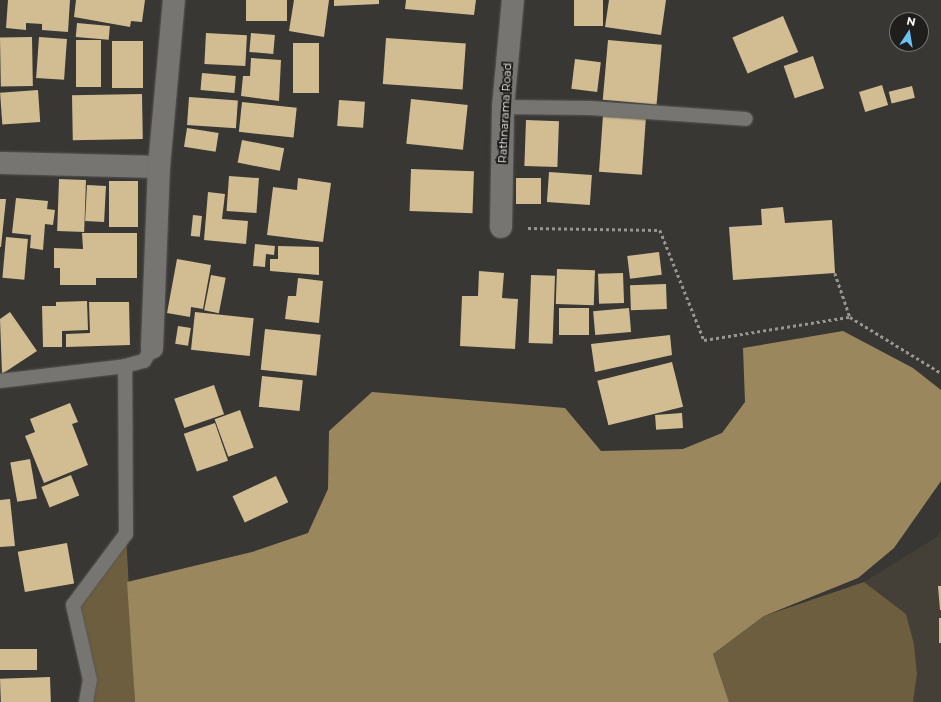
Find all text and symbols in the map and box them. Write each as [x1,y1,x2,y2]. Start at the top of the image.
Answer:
north arrow [889,12,929,52]
text: N [905,13,917,29]
street label: Rathnarama Road [496,62,514,164]

